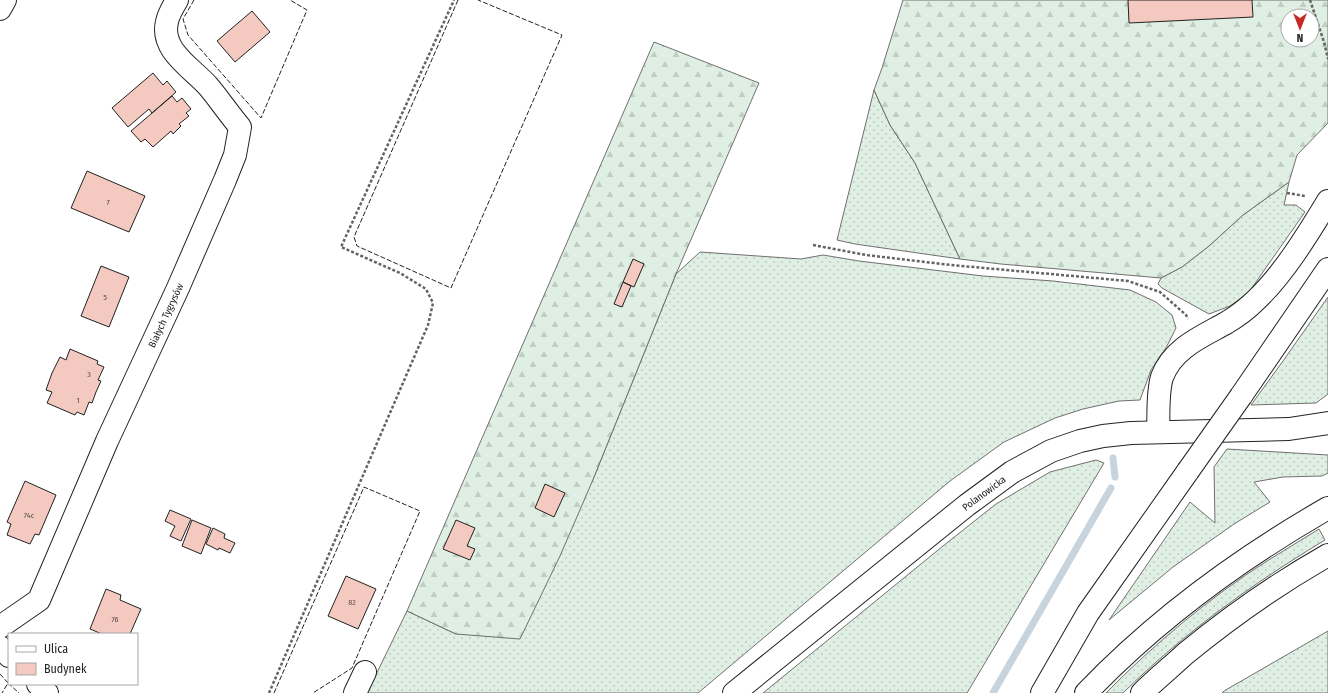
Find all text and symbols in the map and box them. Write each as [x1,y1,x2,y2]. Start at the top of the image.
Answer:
north arrow [1280,8,1320,48]
text: N [1297,31,1303,44]
house number: 7 [106,198,110,207]
street label: Białych Tygrysów [146,281,186,350]
house number: 5 [103,293,107,302]
house number: 3 [87,370,91,379]
house number: 1 [76,396,80,405]
street label: Polanowicka [960,474,1008,514]
house number: 74c [24,511,35,520]
house number: 82 [348,598,356,607]
house number: 76 [111,615,119,624]
legend [8,633,138,685]
text: Ulica [44,642,68,656]
text: Budynek [44,662,87,676]

